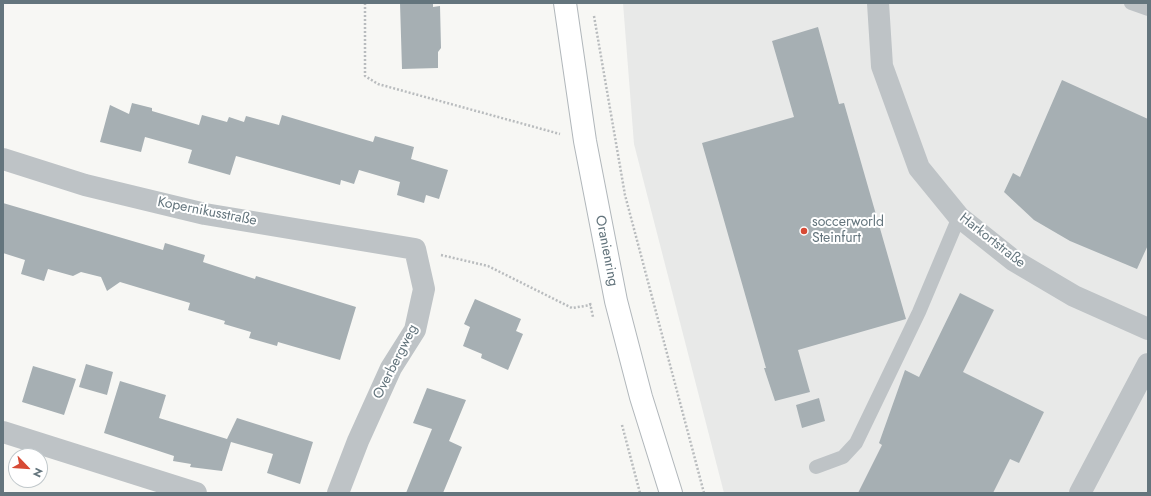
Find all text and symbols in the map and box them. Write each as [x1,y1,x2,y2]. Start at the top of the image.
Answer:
street label: Kopernikusstraße [156,194,258,230]
street label: Harkortstraße [956,210,1028,272]
street label: Oranienring [591,214,621,288]
place label: soccerworld Steinfurt [812,215,884,248]
marker: soccerworld Steinfurt [799,226,809,236]
street label: Overbergweg [370,322,422,402]
north arrow [8,448,48,488]
text: N [29,465,47,480]

